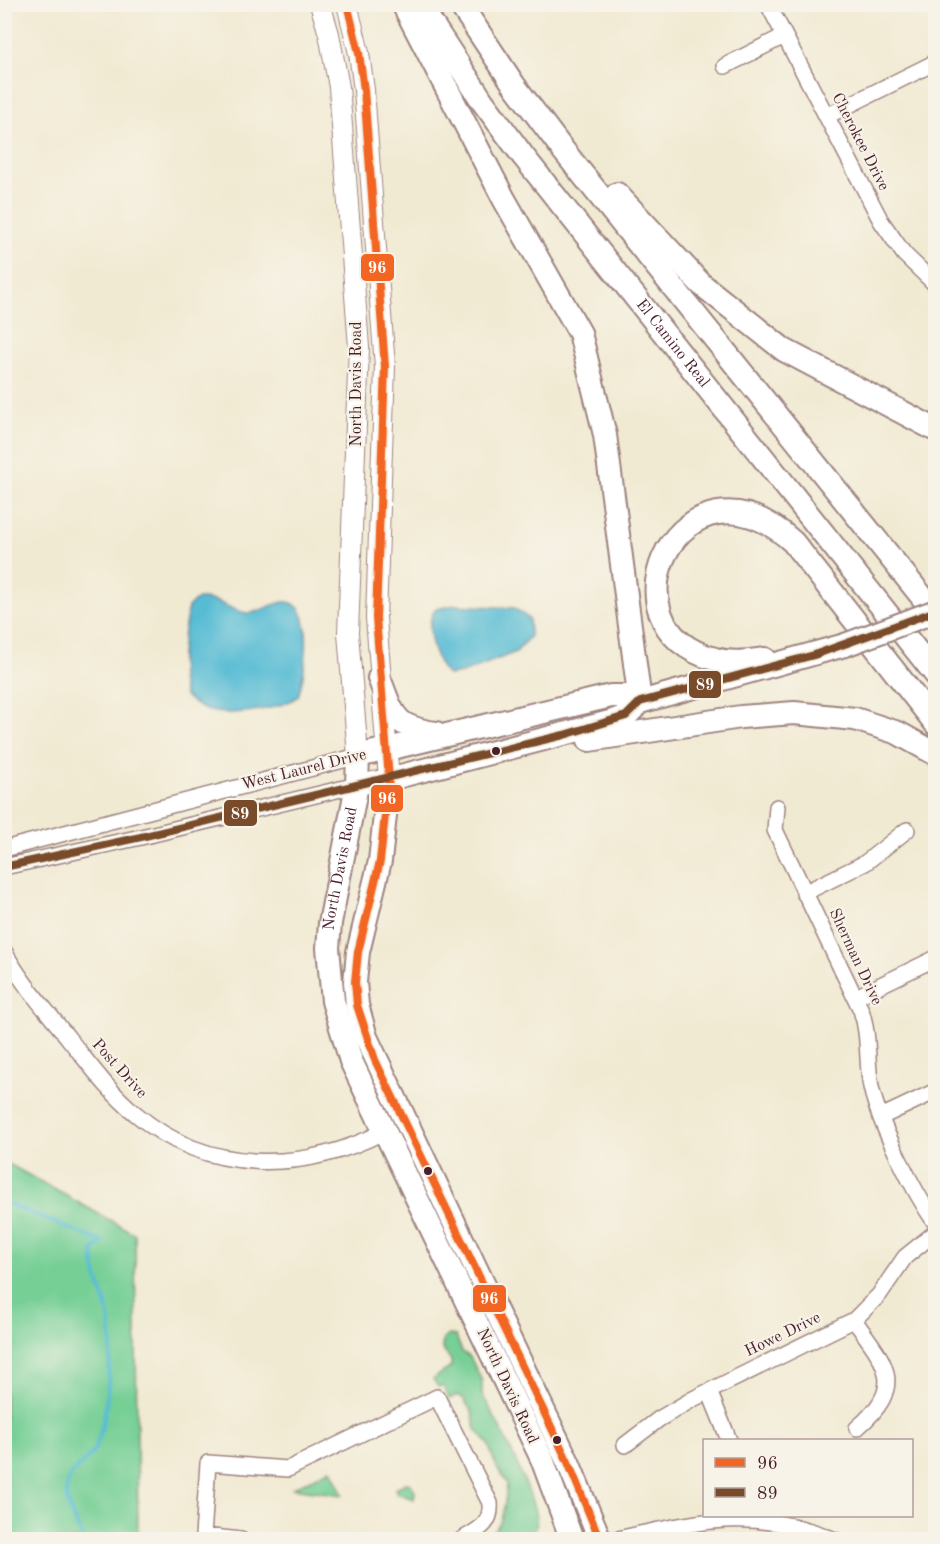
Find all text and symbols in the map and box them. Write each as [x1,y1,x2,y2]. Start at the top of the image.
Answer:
street label: Cherokee Drive [829,91,891,193]
line badge: 96 [360,253,395,282]
text: 96 [368,261,386,277]
street label: El Camino Real [632,296,712,391]
street label: North Davis Road [349,321,365,447]
line badge: 89 [688,670,722,699]
text: 89 [696,678,714,694]
unlabelled marker [490,745,502,757]
street label: West Laurel Drive [240,747,368,793]
line badge: 96 [370,784,404,813]
text: 96 [378,792,396,808]
line badge: 89 [223,799,258,827]
street label: North Davis Road [321,806,360,931]
text: 89 [231,807,249,823]
street label: Sherman Drive [826,906,884,1008]
street label: Post Drive [88,1036,150,1102]
unlabelled marker [422,1165,434,1177]
line badge: 96 [472,1284,507,1313]
text: 96 [480,1292,498,1308]
street label: Howe Drive [743,1310,823,1360]
street label: North Davis Road [473,1326,541,1446]
unlabelled marker [551,1434,563,1446]
legend [703,1439,913,1517]
text: 96 [757,1455,778,1473]
text: 89 [757,1485,778,1503]

